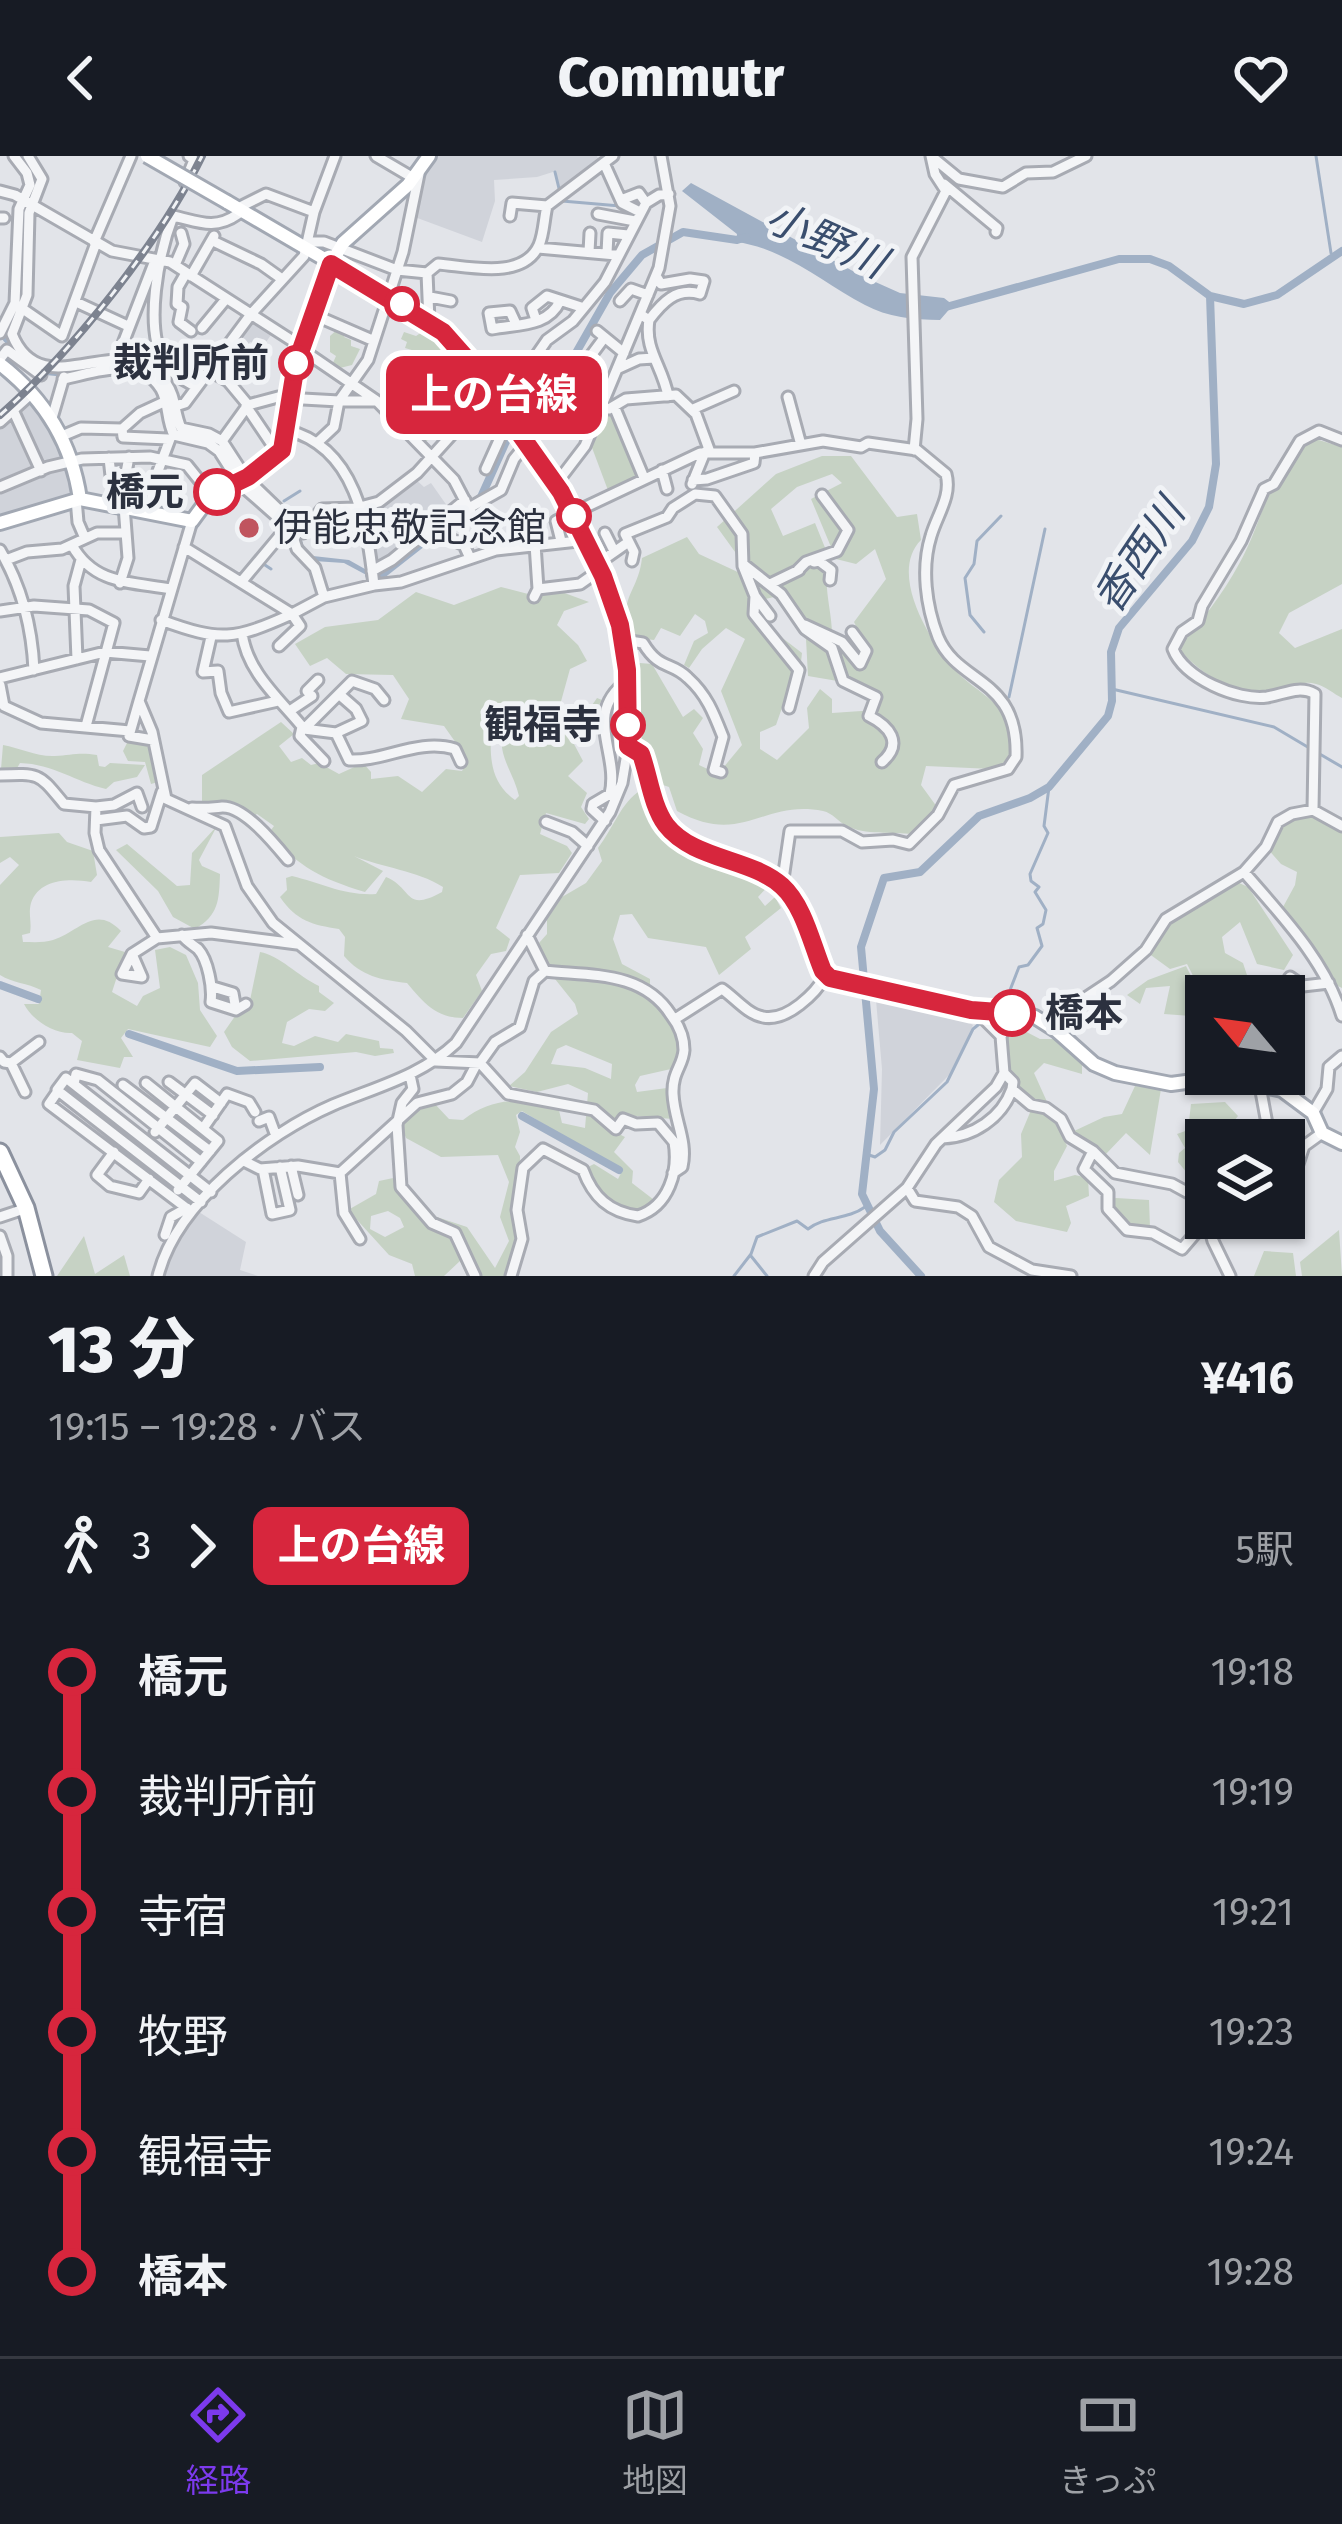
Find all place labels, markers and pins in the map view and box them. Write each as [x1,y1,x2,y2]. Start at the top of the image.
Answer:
unlabelled marker [386,288,418,320]
place label: 裁判所前 [113,340,269,386]
marker: 裁判所前 [280,347,312,379]
place label: 橋元 [106,469,184,515]
marker: 橋元 [195,470,239,514]
unlabelled marker [558,500,590,532]
place label: 伊能忠敬記念館 [273,505,546,551]
marker: 伊能忠敬記念館 [236,515,262,541]
place label: 観福寺 [484,702,601,748]
marker: 観福寺 [612,709,644,741]
place label: 橋本 [1045,990,1123,1036]
marker: 橋本 [990,991,1034,1035]

